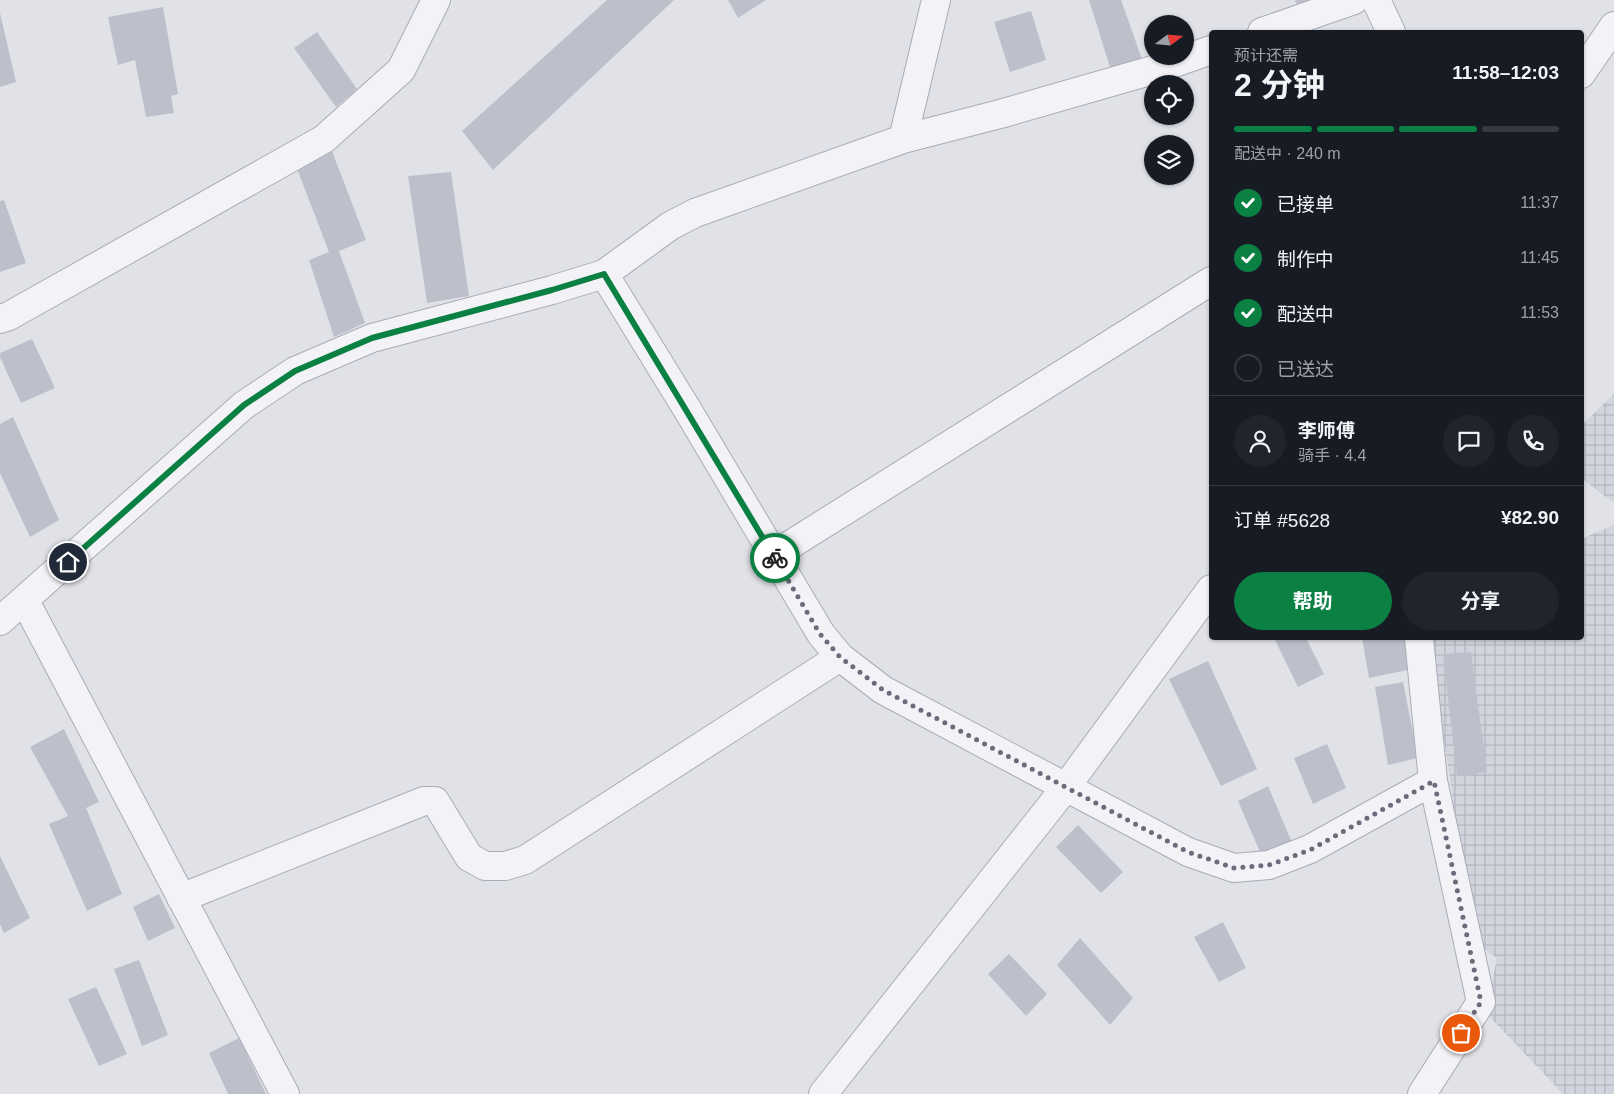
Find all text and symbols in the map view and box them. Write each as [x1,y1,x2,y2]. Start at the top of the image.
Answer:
north arrow [1144,15,1194,65]
map controls [1144,15,1194,185]
text: 预计还需 [1234,47,1298,64]
text: 11:58–12:03 [1452,62,1559,83]
text: 2 分钟 [1234,67,1325,103]
button: locate [1144,75,1194,125]
button: layers [1144,135,1194,185]
text: 配送中 · 240 m [1234,145,1341,162]
icon: check [1234,189,1262,217]
text: 已接单 [1277,194,1334,215]
text: 11:37 [1520,194,1559,211]
icon: check [1234,244,1262,272]
text: 制作中 [1277,249,1334,270]
text: 11:45 [1520,249,1559,266]
icon: check [1234,299,1262,327]
text: 配送中 [1277,304,1334,325]
text: 11:53 [1520,304,1559,321]
text: 已送达 [1277,359,1334,380]
button: person [1234,415,1286,467]
button: chat [1443,415,1495,467]
button: phone [1507,415,1559,467]
text: 李师傅 [1298,420,1355,441]
text: 骑手 · 4.4 [1298,447,1366,464]
text: ¥82.90 [1501,507,1559,528]
text: 订单 #5628 [1234,510,1330,531]
courier [750,533,800,583]
pin [47,541,89,583]
icon: bike [761,544,789,572]
icon: home [54,548,82,576]
button: 帮助 [1234,572,1392,630]
button: 分享 [1402,572,1559,630]
pin [1440,1012,1482,1054]
icon: bag [1447,1019,1475,1047]

